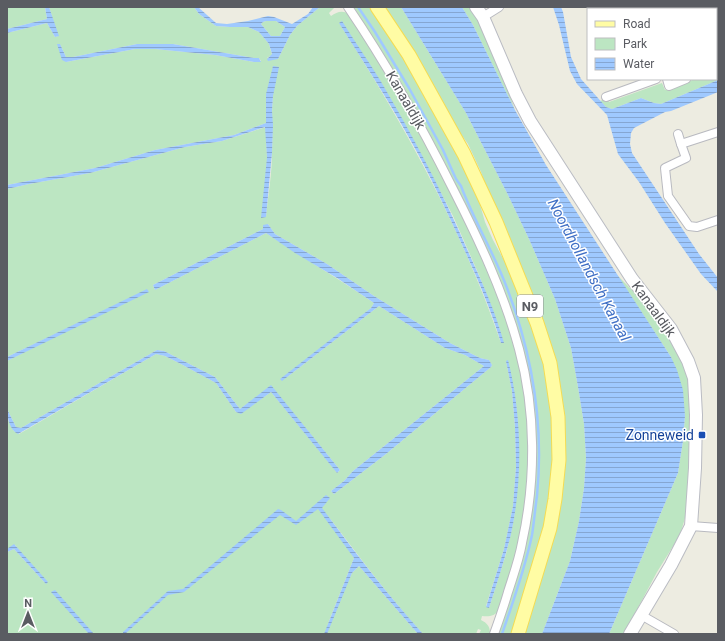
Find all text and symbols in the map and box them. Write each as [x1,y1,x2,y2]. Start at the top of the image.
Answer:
legend [587,8,717,80]
text: Road [623,17,651,31]
text: Park [623,37,648,51]
text: Water [623,57,654,71]
street label: Kanaaldijk [383,68,430,133]
water label: Noordhollandsch Kanaal [544,196,634,345]
street label: Kanaaldijk [629,278,680,341]
road number: N9 [517,295,543,317]
place label: Zonneweid [626,427,694,443]
marker: Zonneweid [697,430,707,440]
north arrow [8,593,48,633]
text: N [24,597,32,610]

